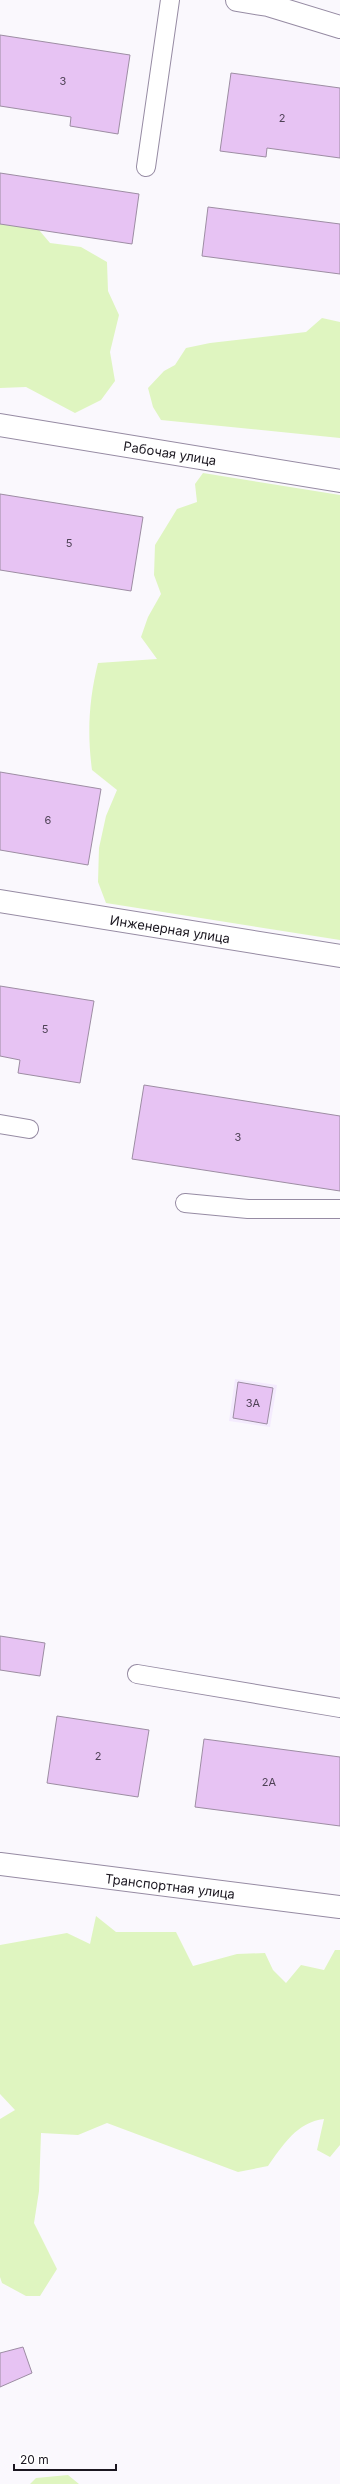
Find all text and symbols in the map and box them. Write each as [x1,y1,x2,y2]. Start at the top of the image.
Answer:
house number: 3 [60,74,67,88]
house number: 2 [279,111,285,125]
street label: Рабочая улица [122,438,218,468]
house number: 5 [66,536,73,550]
house number: 6 [45,813,52,827]
street label: Инженерная улица [109,912,231,946]
house number: 5 [42,1022,49,1036]
house number: 3 [235,1130,242,1144]
house number: 3А [246,1396,261,1410]
house number: 2 [95,1749,101,1763]
house number: 2А [262,1775,277,1789]
street label: Транспортная улица [104,1870,236,1902]
scale bar [14,2446,116,2472]
text: 20 m [20,2452,49,2467]

